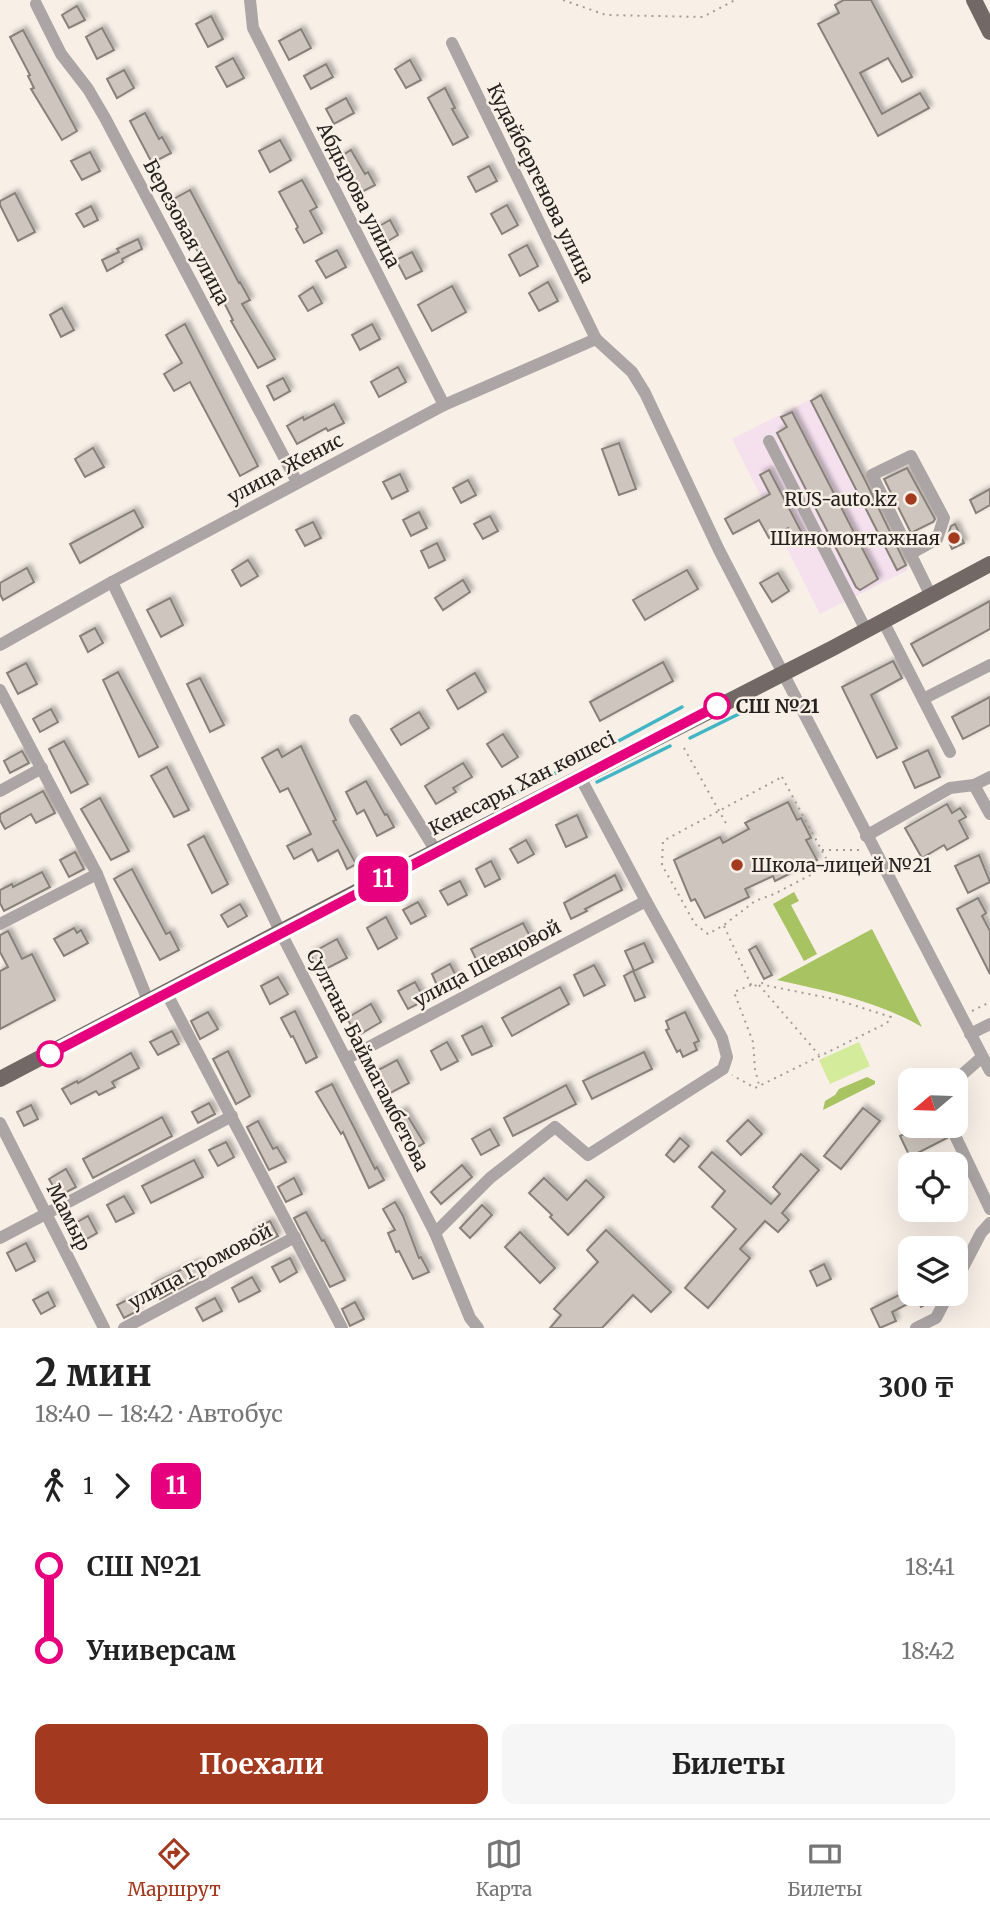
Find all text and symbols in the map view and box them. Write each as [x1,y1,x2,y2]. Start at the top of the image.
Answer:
street label: Кудайбергенова улица [482,79,600,287]
street label: Абдырова улица [312,118,406,272]
street label: Березовая улица [138,155,236,309]
street label: улица Женис [223,427,347,509]
place label: RUS-auto.kz [784,487,897,511]
marker: RUS-auto.kz [903,491,919,507]
place label: Шиномонтажная [770,526,940,550]
marker: Шиномонтажная [946,530,962,546]
marker: СШ №21 [704,693,730,719]
place label: СШ №21 [736,694,820,718]
street label: Кенесары Хан көшесі [425,726,619,840]
place label: Школа-лицей №21 [751,853,932,877]
line badge: 11 [352,856,414,902]
marker: Школа-лицей №21 [729,857,745,873]
text: 11 [372,863,394,894]
street label: улица Шевцовой [409,914,565,1012]
street label: Султана Баймагамбетова [301,945,435,1175]
unlabelled marker [37,1041,63,1067]
north arrow [898,1068,968,1138]
map controls [898,1068,968,1306]
button: locate [898,1152,968,1222]
street label: Мамыр [42,1179,96,1255]
street label: улица Громовой [124,1218,276,1314]
button: layers [898,1236,968,1306]
text: 2 мин [35,1349,152,1396]
text: 300 ₸ [879,1371,955,1404]
text: 18:40 – 18:42 · Автобус [35,1399,283,1428]
icon: walk [35,1467,73,1505]
icon: forward [103,1467,141,1505]
text: 11 [165,1470,187,1501]
text: 1 [83,1471,93,1500]
text: СШ №21 [87,1550,201,1583]
text: 18:41 [905,1552,955,1581]
text: Универсам [87,1634,236,1667]
text: 18:42 [901,1636,955,1665]
button: Поехали [35,1724,488,1804]
button: Билеты [502,1724,955,1804]
tab: Маршрут [128,1835,221,1901]
tab: Карта [476,1835,532,1901]
tab: Билеты [787,1835,862,1901]

